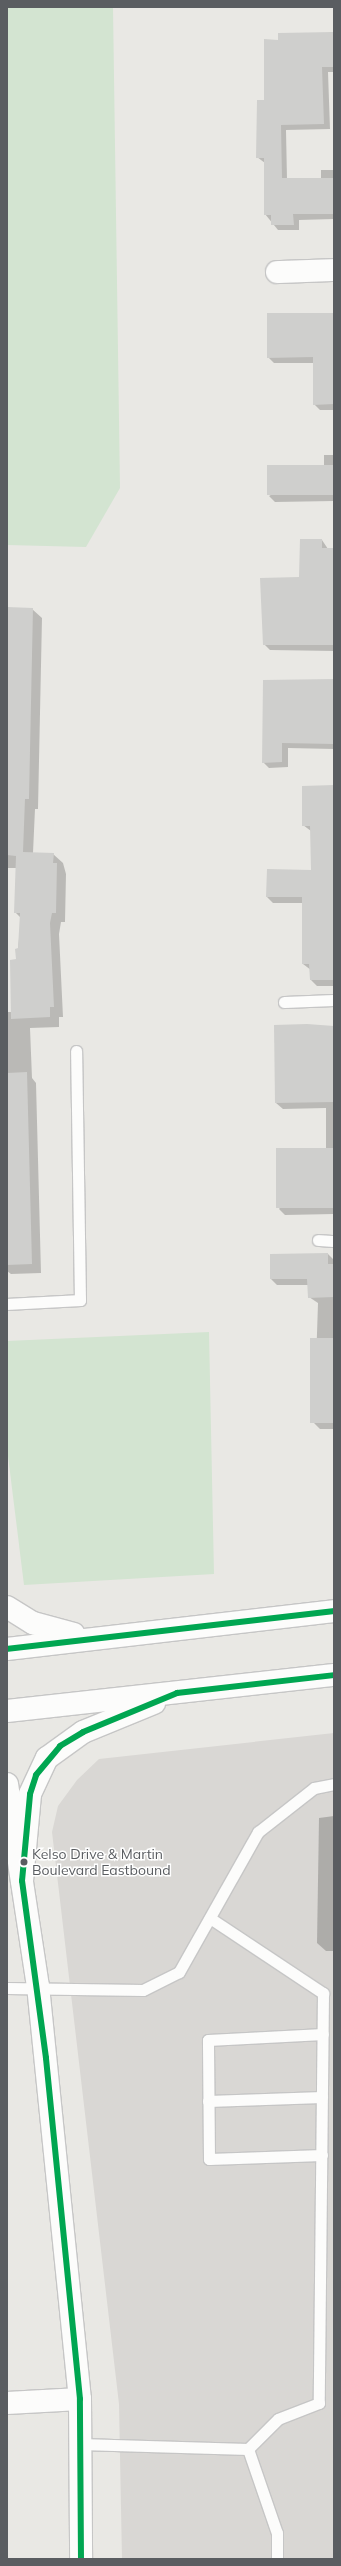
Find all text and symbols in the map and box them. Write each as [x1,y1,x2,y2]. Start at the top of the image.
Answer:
place label: Kelso Drive & Martin Boulevard Eastbound [32,1846,171,1878]
marker: Kelso Drive & Martin Boulevard Eastbound [19,1857,29,1867]

